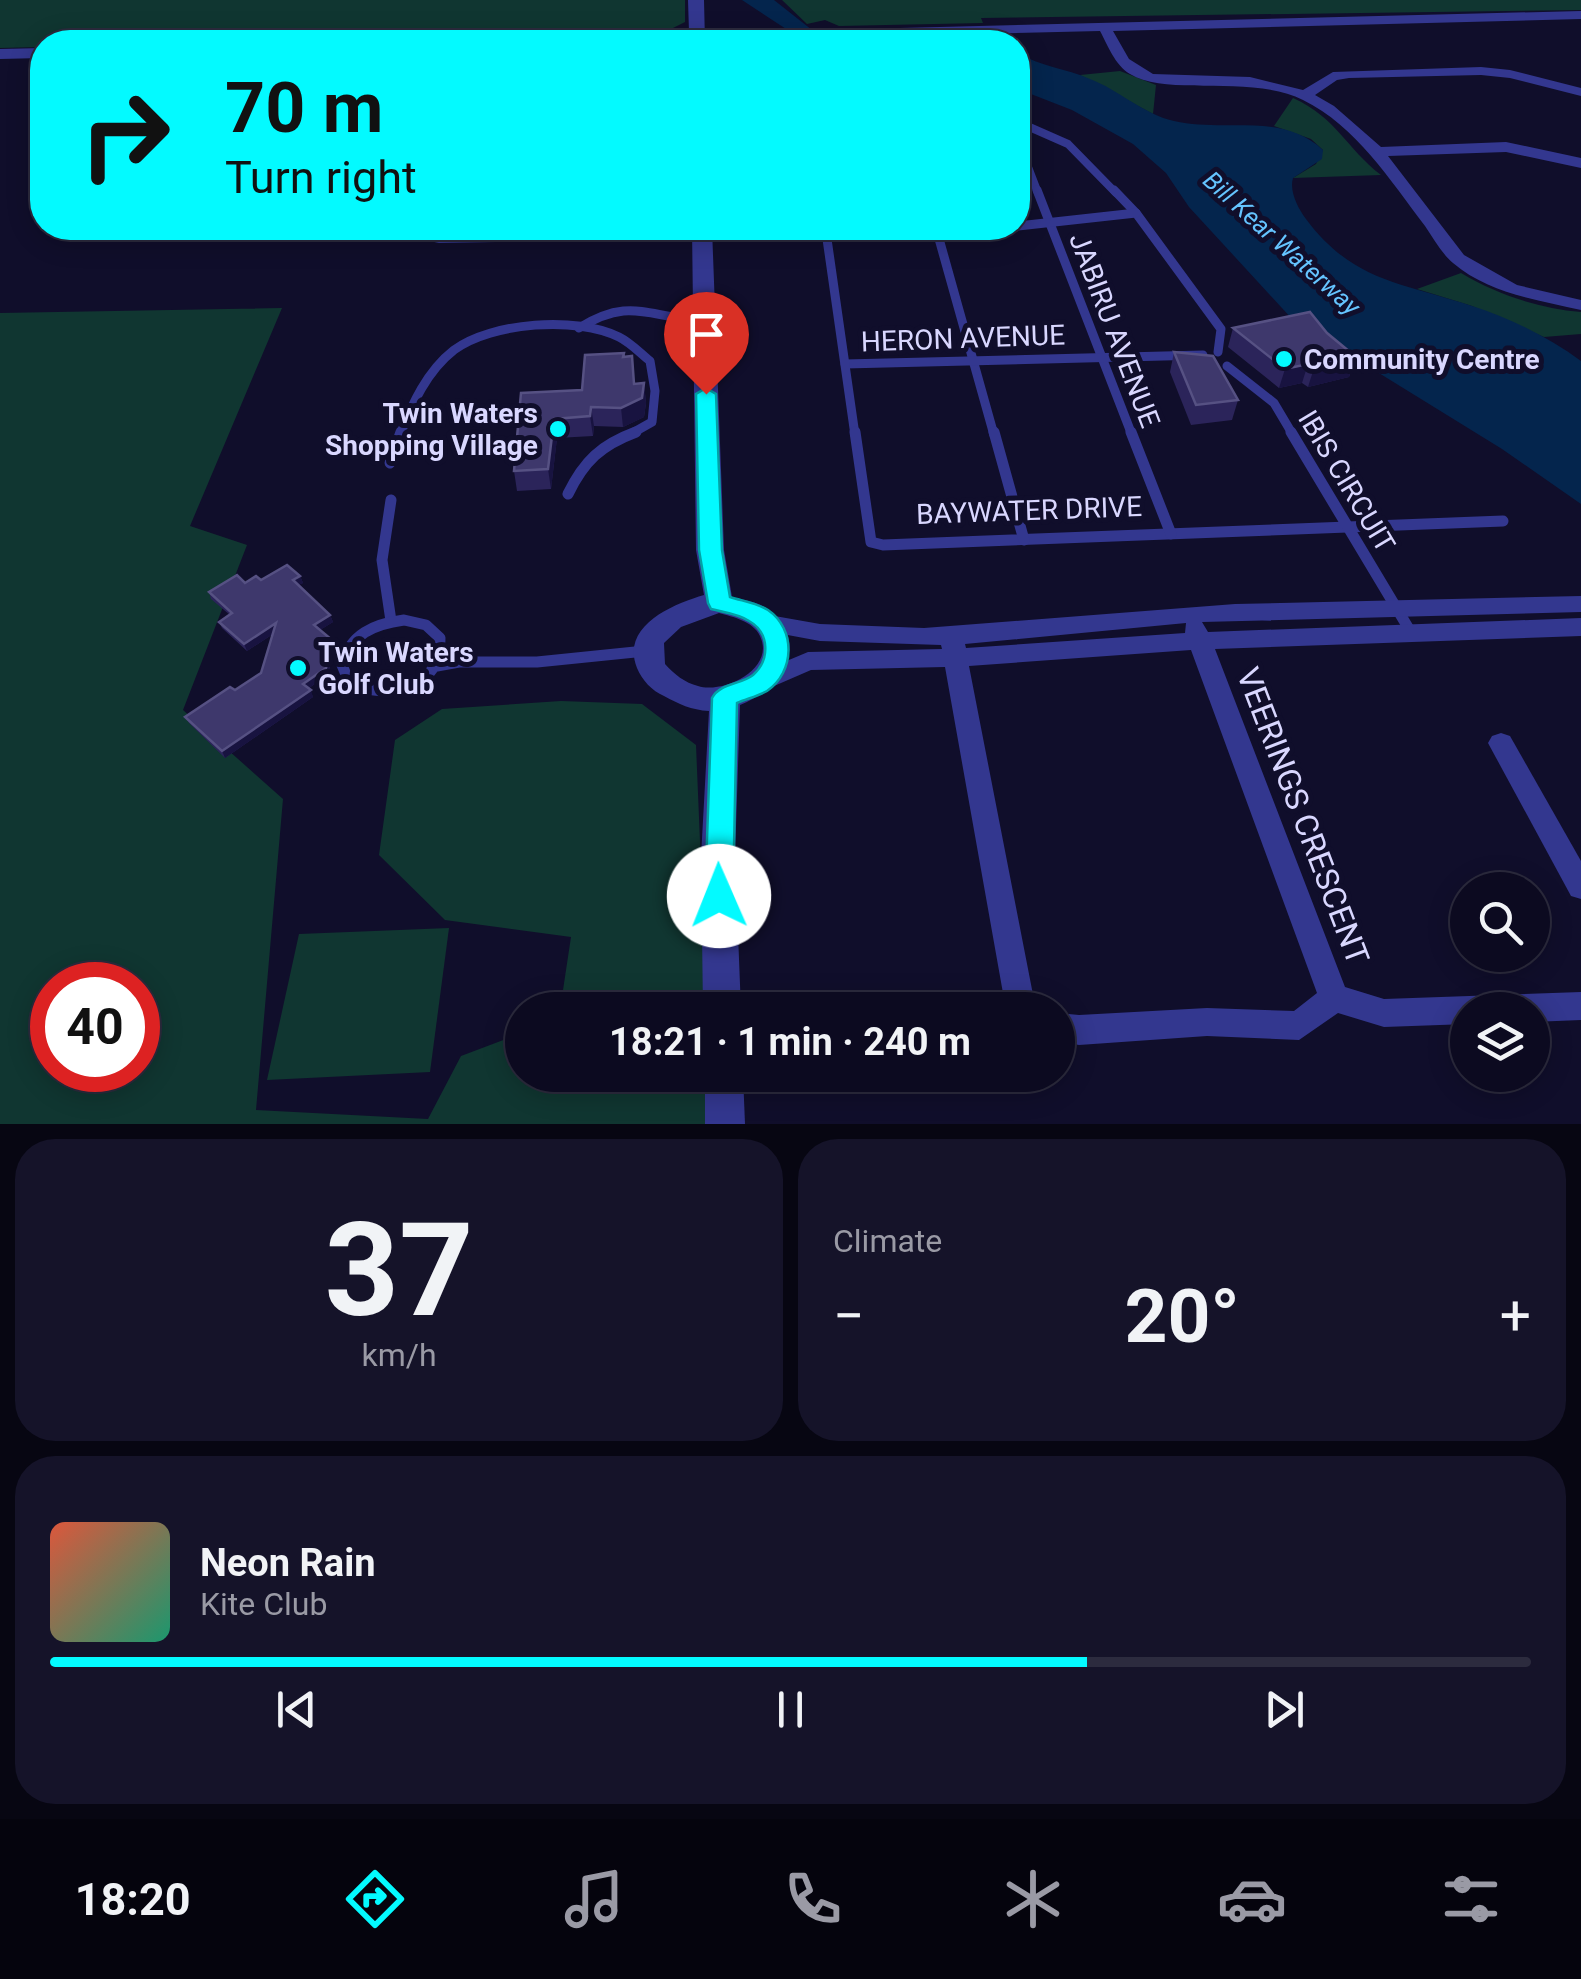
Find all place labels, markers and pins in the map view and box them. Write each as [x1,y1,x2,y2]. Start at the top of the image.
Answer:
pin [664,292,749,395]
place label: Community Centre [1304,343,1540,376]
marker: Community Centre [1273,348,1295,370]
place label: Twin Waters Shopping Village [325,397,538,462]
marker: Twin Waters Shopping Village [547,418,569,440]
place label: Twin Waters Golf Club [318,636,474,701]
marker: Twin Waters Golf Club [287,657,309,679]

